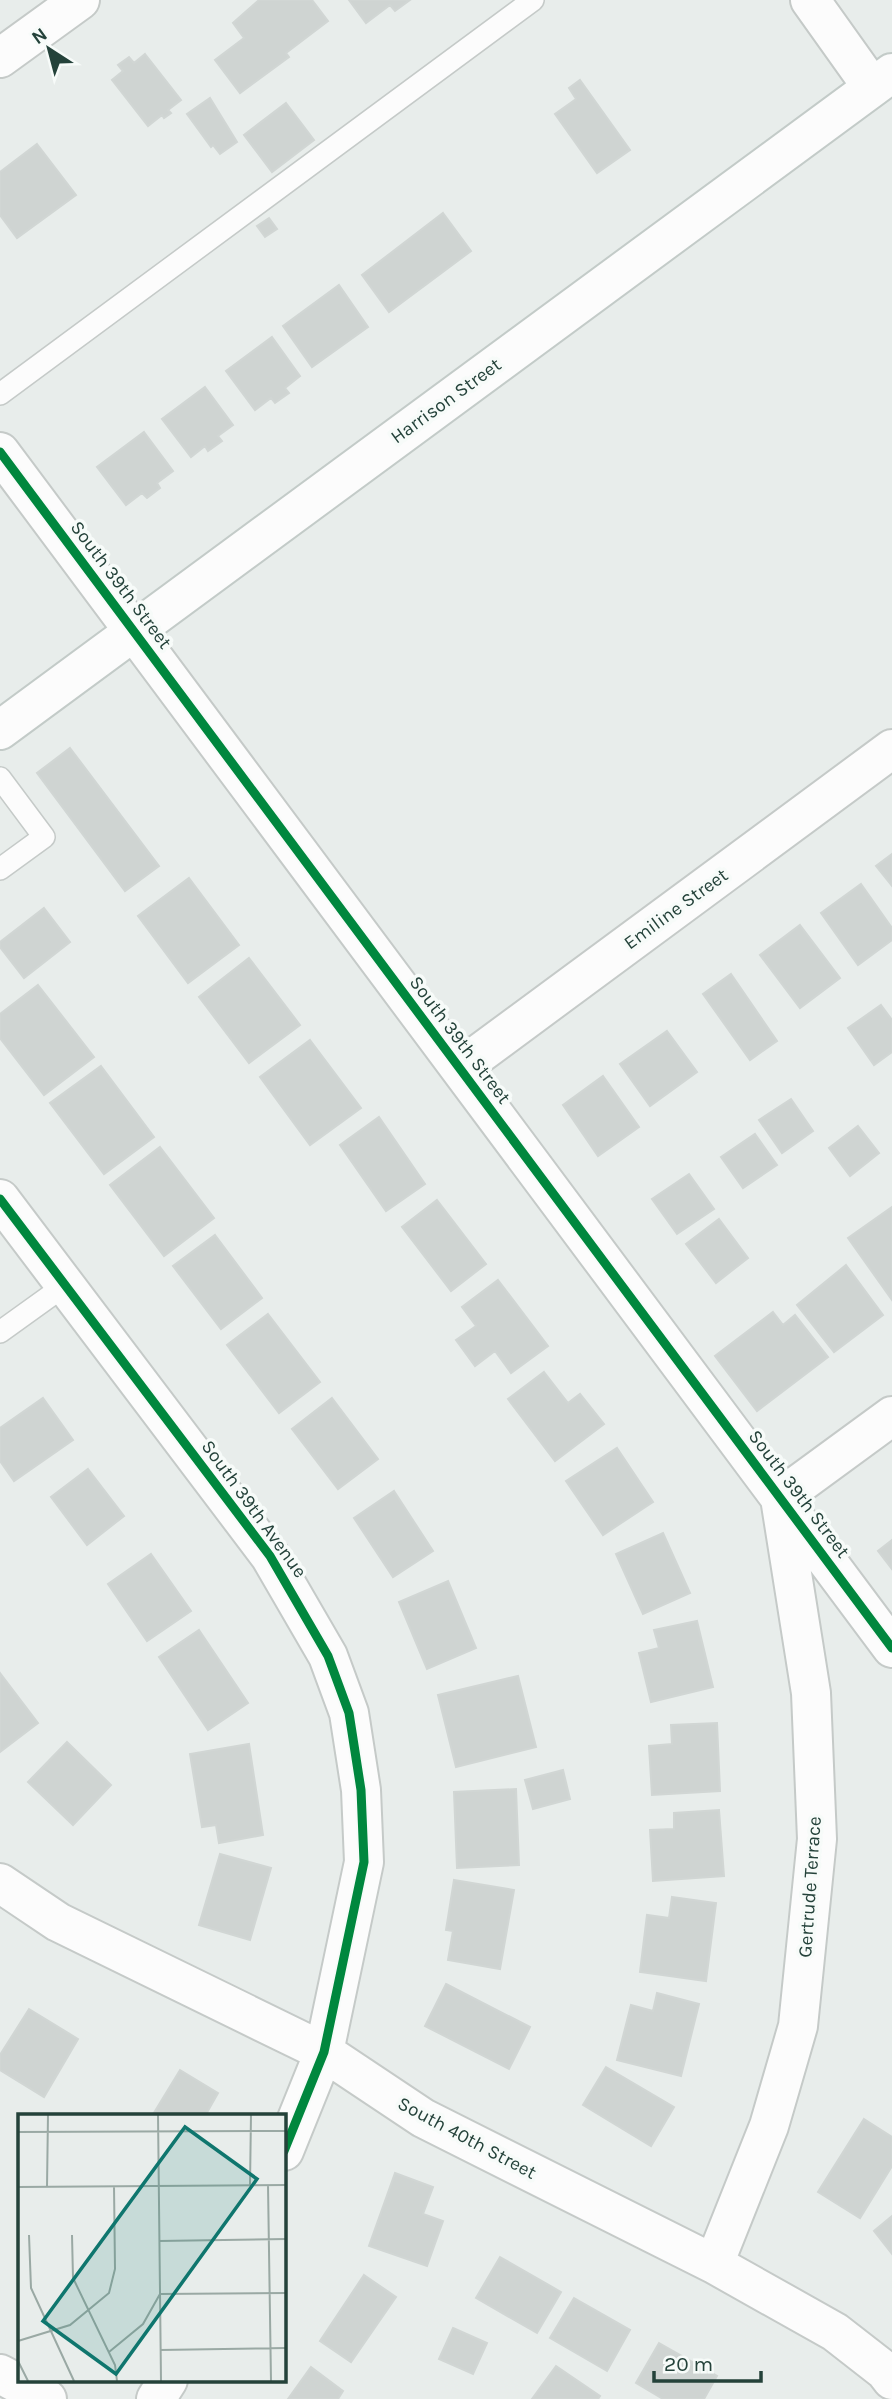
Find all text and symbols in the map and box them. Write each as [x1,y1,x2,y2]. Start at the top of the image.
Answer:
north arrow [14,14,84,84]
text: N [28,23,52,49]
street label: Harrison Street [387,354,505,448]
street label: South 39th Street [66,517,176,653]
street label: Emiline Street [620,864,732,954]
street label: South 39th Street [405,972,515,1108]
street label: South 39th Street [744,1426,854,1562]
street label: South 39th Avenue [197,1436,311,1582]
street label: Gertrude Terrace [794,1816,826,1958]
street label: South 40th Street [394,2092,540,2184]
inset map [18,2114,285,2382]
scale bar [654,2340,761,2384]
text: 20 m [664,2352,713,2376]

